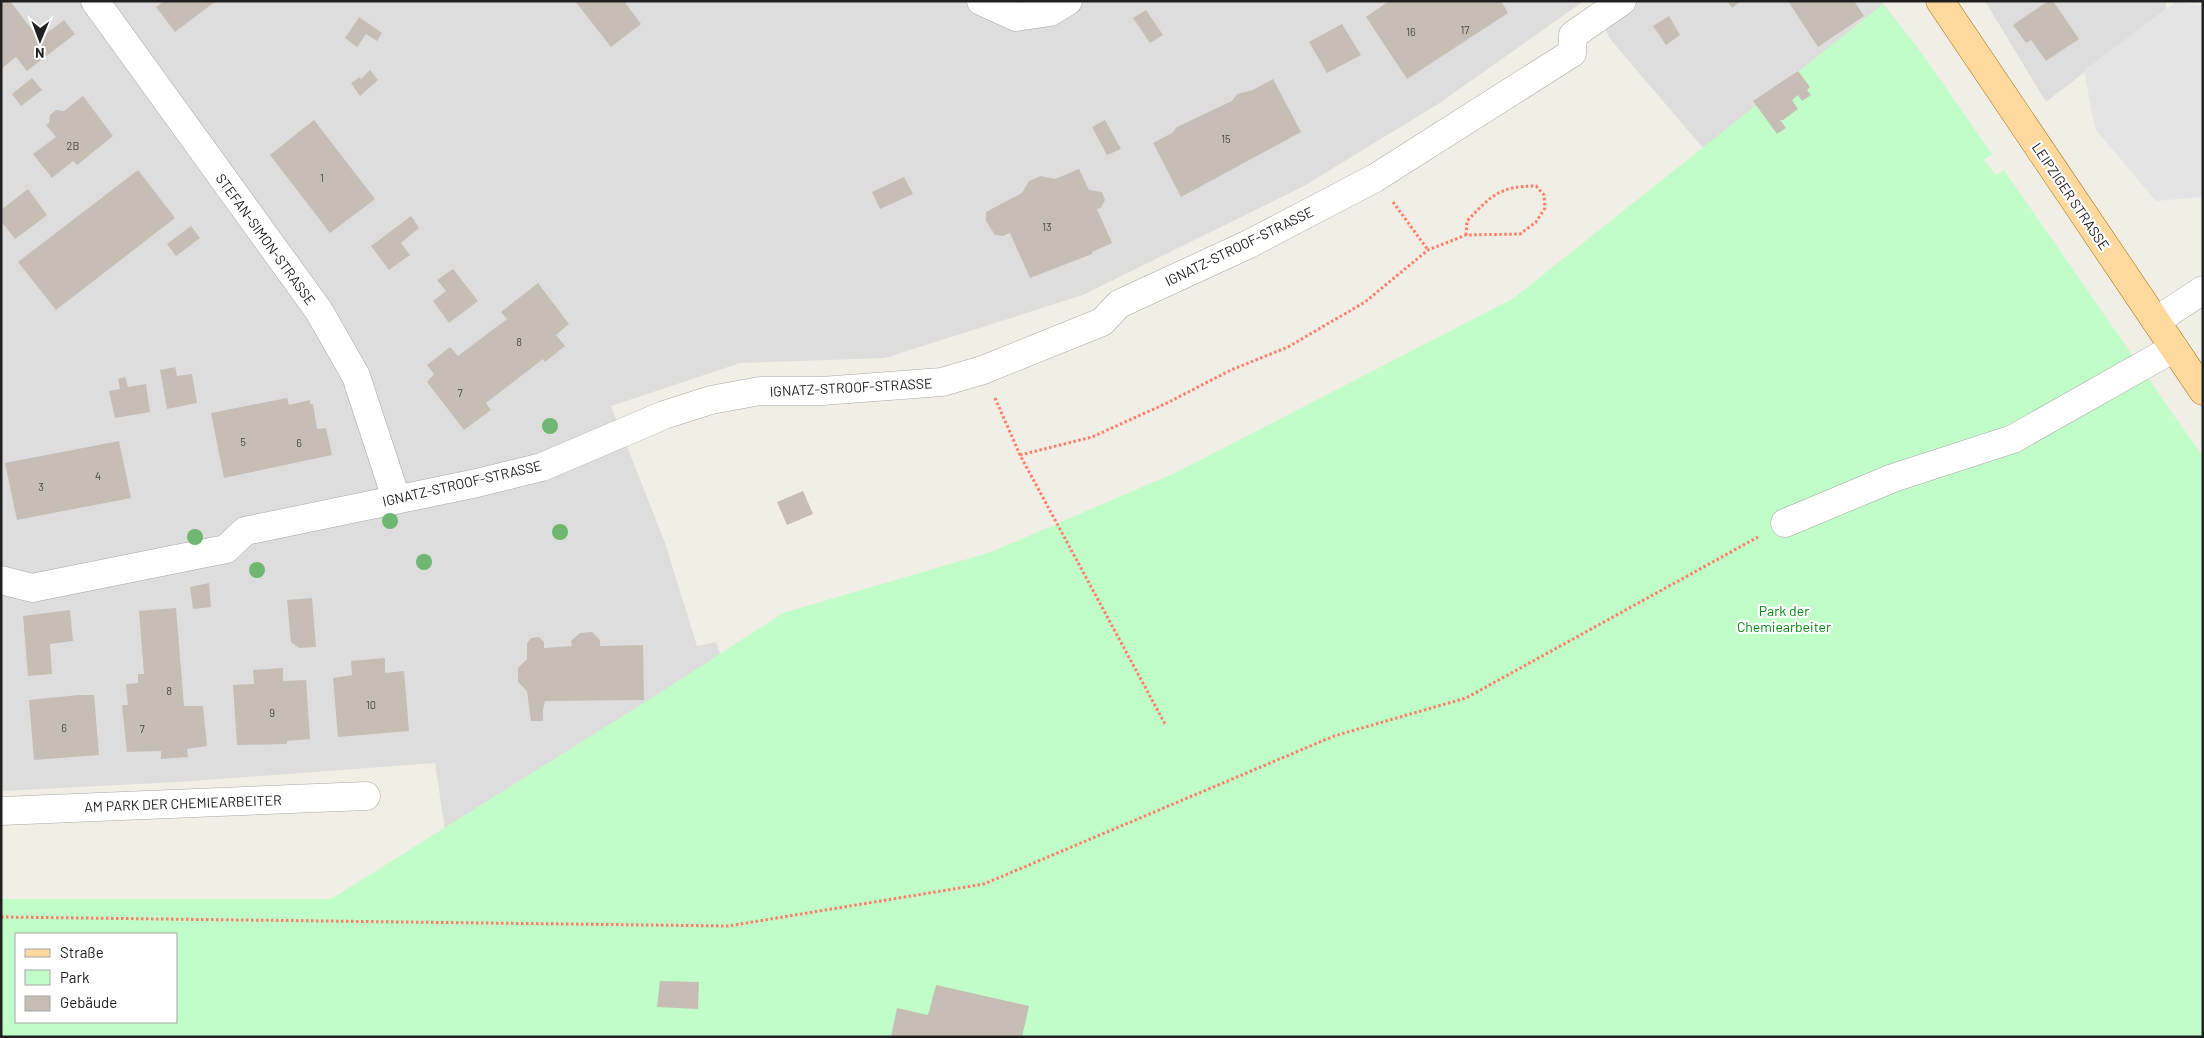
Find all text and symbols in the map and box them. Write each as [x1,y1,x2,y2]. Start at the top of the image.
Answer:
north arrow [15,15,65,65]
house number: 17 [1460,23,1470,36]
house number: 16 [1406,25,1416,38]
text: N [35,45,45,62]
house number: 15 [1221,132,1231,145]
house number: 2B [67,139,79,152]
street label: LEIPZIGER STRASSE [2029,139,2113,253]
street label: STEFAN-SIMON-STRASSE [213,170,319,308]
house number: 1 [320,171,324,184]
street label: IGNATZ-STROOF-STRASSE [1162,203,1316,289]
house number: 13 [1042,220,1052,233]
house number: 8 [516,335,522,348]
street label: IGNATZ-STROOF-STRASSE [769,374,933,400]
house number: 7 [457,386,463,399]
house number: 5 [240,435,246,448]
house number: 6 [296,436,302,449]
street label: IGNATZ-STROOF-STRASSE [381,456,543,510]
house number: 4 [95,469,101,482]
house number: 3 [38,480,44,493]
park label: Park der Chemiearbeiter [1737,602,1831,635]
house number: 8 [166,684,172,697]
house number: 10 [366,698,376,711]
house number: 9 [269,706,275,719]
house number: 6 [61,721,67,734]
house number: 7 [139,722,145,735]
street label: AM PARK DER CHEMIEARBEITER [84,791,282,815]
legend [15,933,178,1023]
text: Straße [60,943,104,961]
text: Park [60,968,90,986]
text: Gebäude [60,993,117,1011]

